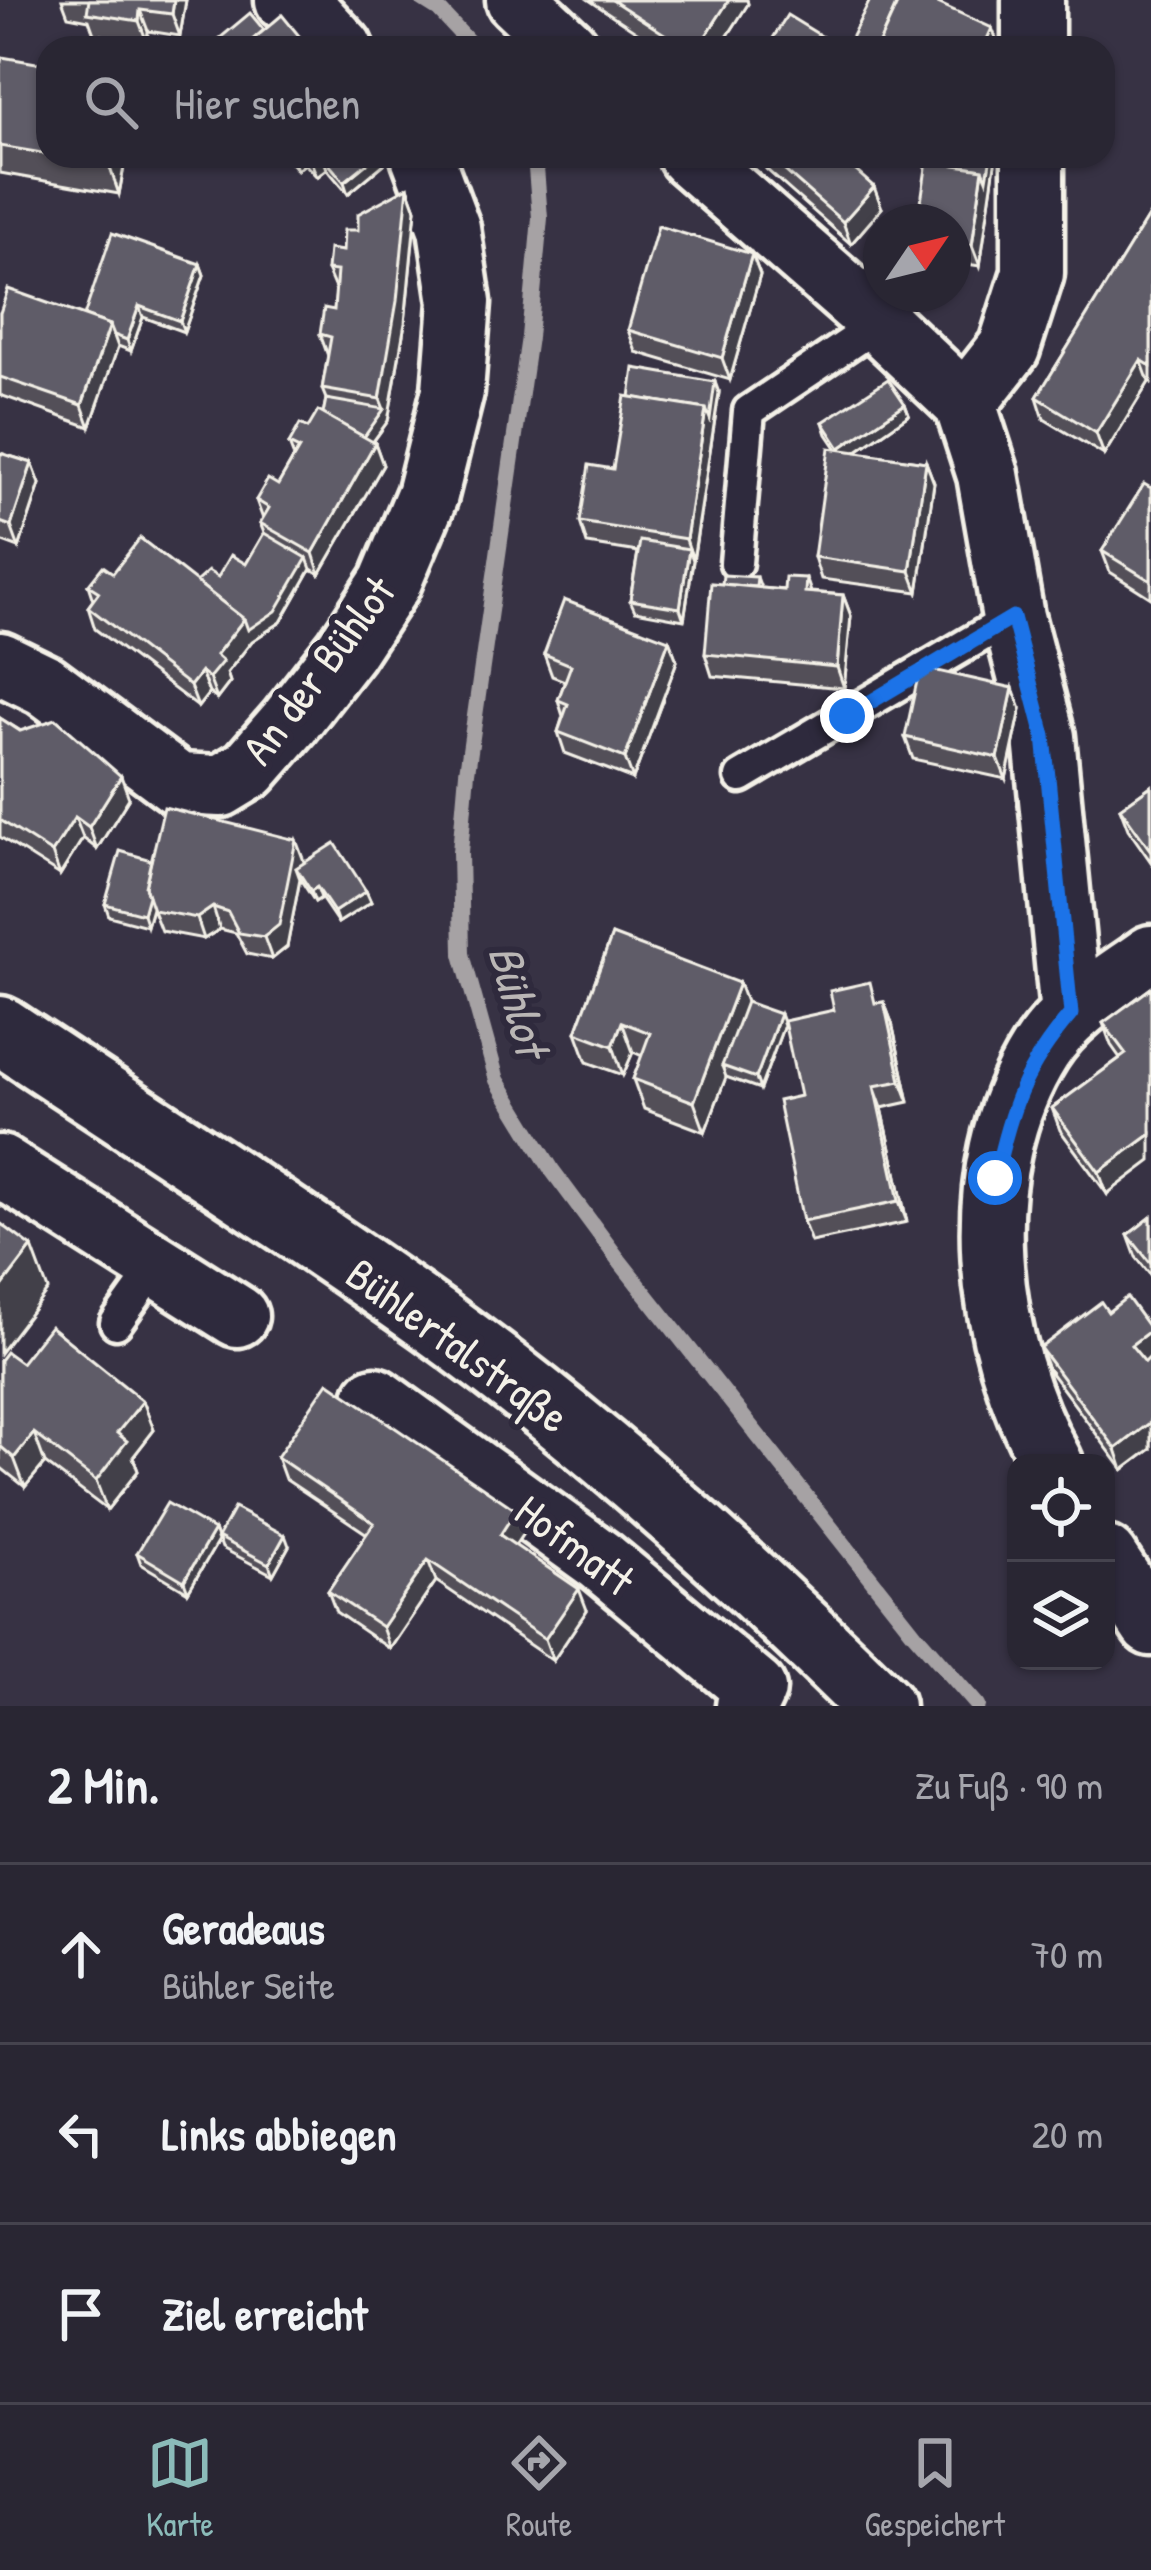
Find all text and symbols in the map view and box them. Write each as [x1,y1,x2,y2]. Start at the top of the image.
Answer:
search box [36,36,1115,168]
icon: search [78,69,144,135]
text: Hier suchen [174,72,361,133]
north arrow [863,204,971,312]
street label: An der Bühlot [227,563,409,776]
route end [820,689,874,743]
water label: Bühlot [474,937,567,1069]
route start [968,1151,1022,1205]
street label: Bühlertalstraße [335,1243,582,1446]
map controls [1007,1454,1115,1670]
button: locate [1007,1454,1115,1562]
street label: Hofmatt [503,1480,648,1610]
button: layers [1007,1562,1115,1670]
text: 2 Min. [48,1750,159,1819]
text: Zu Fuß · 90 m [915,1758,1103,1811]
text: Geradeaus [162,1897,325,1958]
icon: ahead [48,1921,114,1987]
text: 70 m [1031,1927,1103,1980]
text: Bühler Seite [162,1958,335,2011]
icon: left [48,2101,114,2167]
text: Links abbiegen [162,2103,397,2164]
text: 20 m [1032,2107,1103,2160]
icon: arrive [48,2281,114,2347]
text: Ziel erreicht [162,2283,368,2344]
tab: Karte [146,2430,214,2546]
tab: Route [506,2430,572,2546]
tab: Gespeichert [865,2430,1005,2546]

